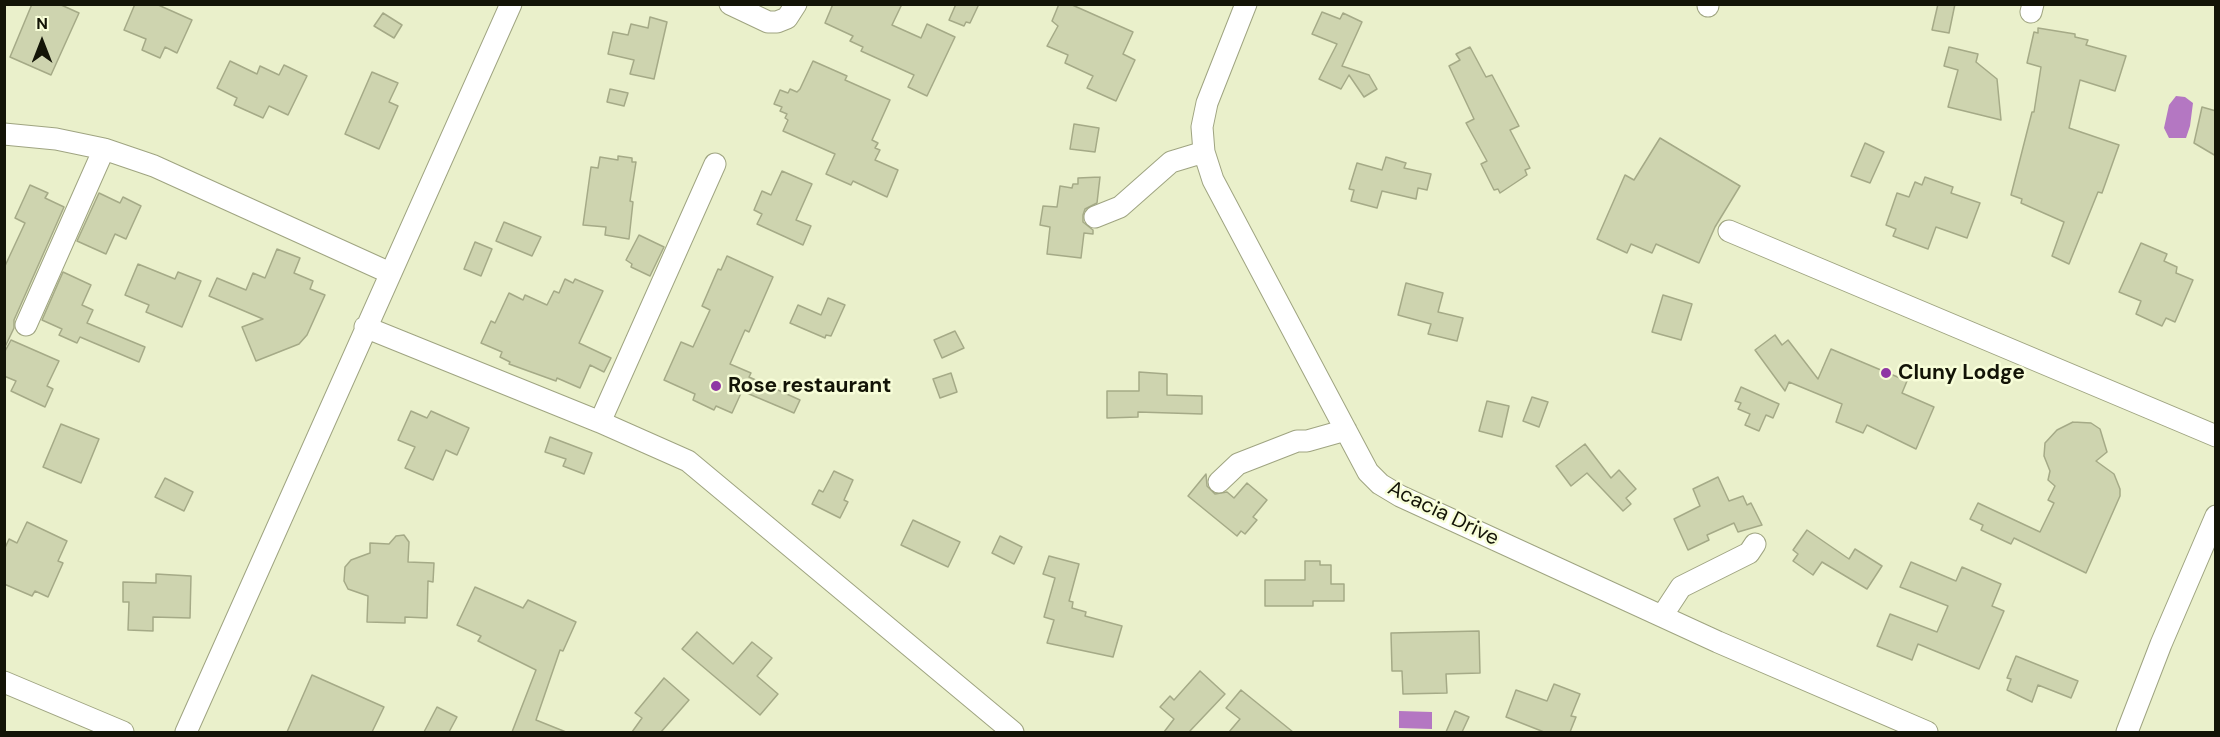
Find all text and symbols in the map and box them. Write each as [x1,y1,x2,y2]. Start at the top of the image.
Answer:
north arrow [12,12,72,72]
text: N [36,13,48,34]
place label: Cluny Lodge [1898,360,2025,386]
marker: Cluny Lodge [1879,366,1893,380]
place label: Rose restaurant [728,373,891,399]
marker: Rose restaurant [709,379,723,393]
street label: Acacia Drive [1383,476,1503,552]

